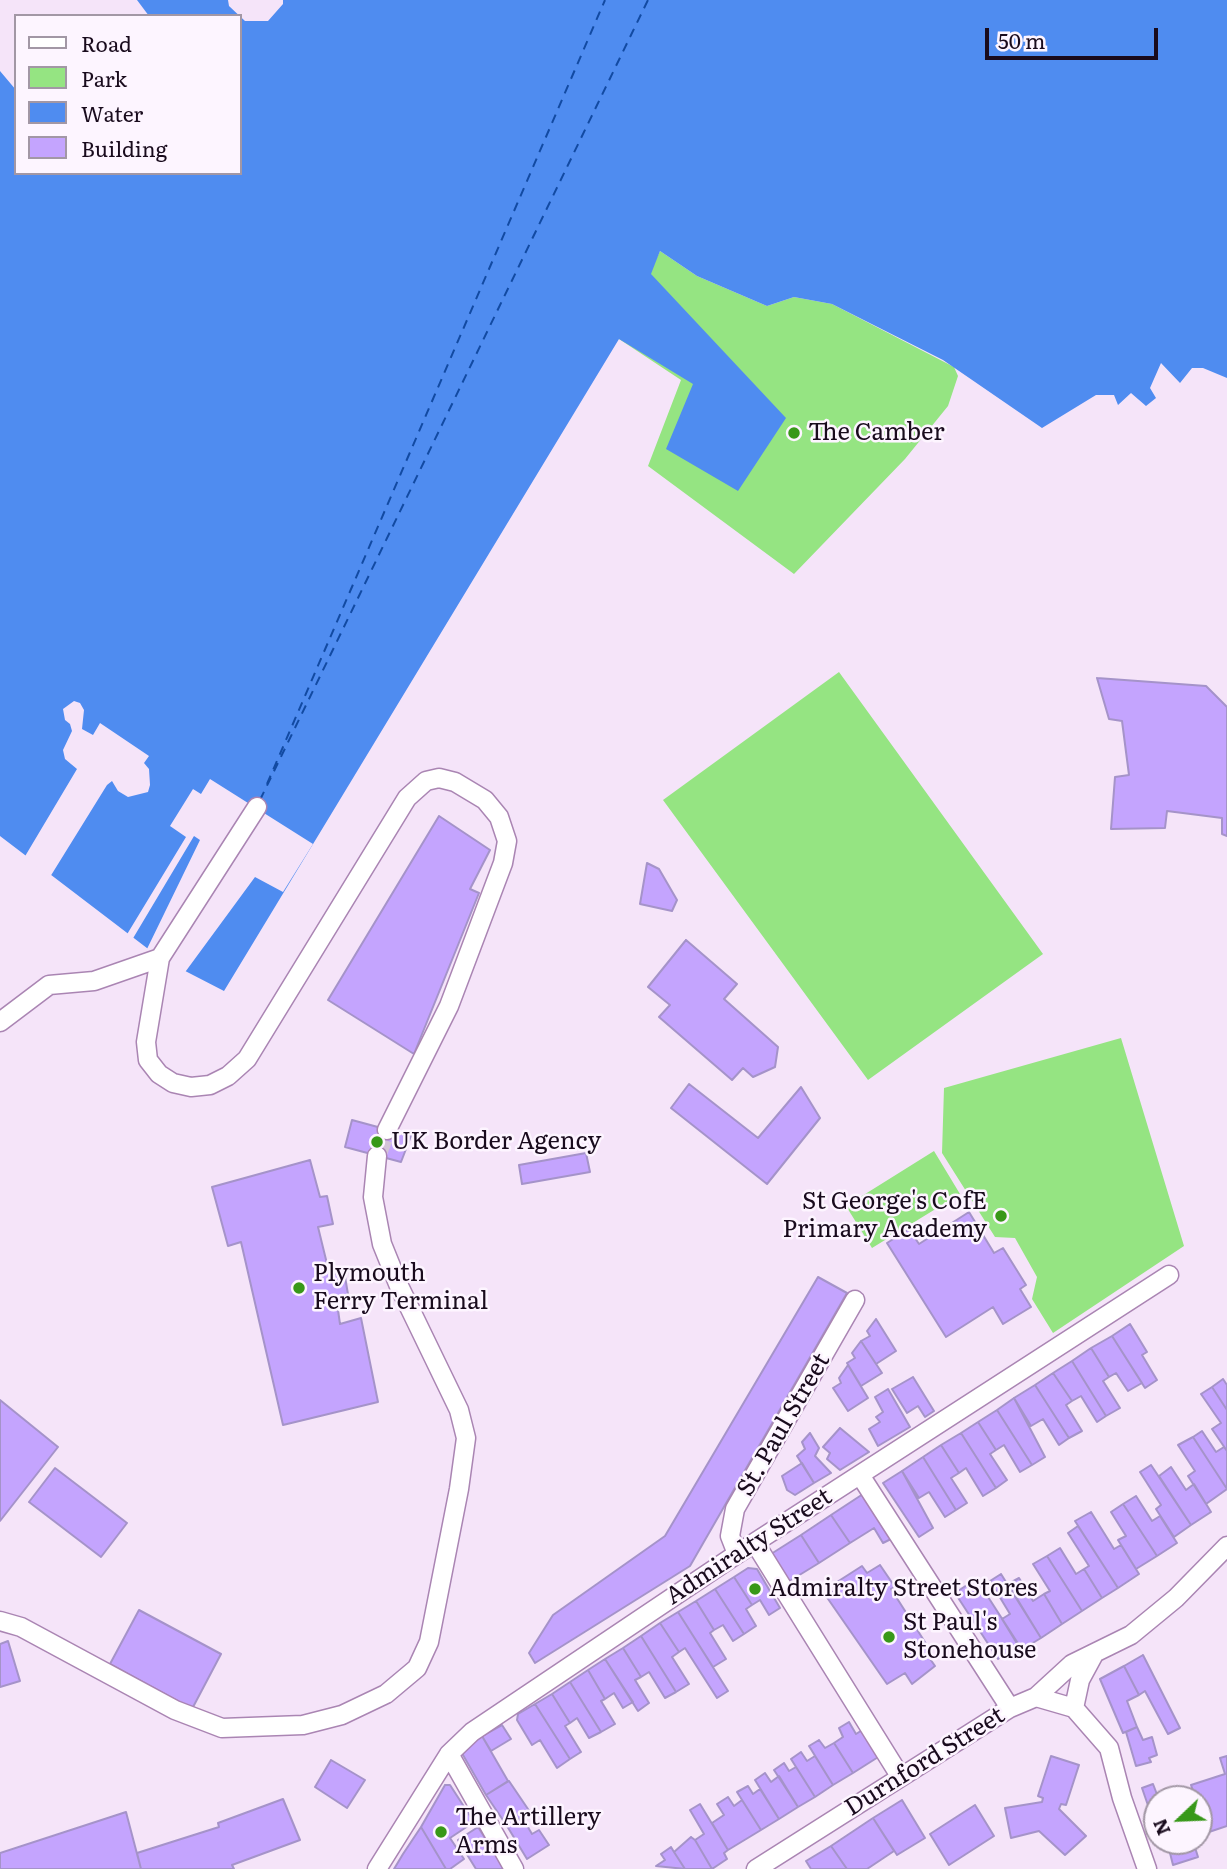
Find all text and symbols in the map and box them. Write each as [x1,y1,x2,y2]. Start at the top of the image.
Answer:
legend [14,14,242,175]
scale bar [989,14,1162,58]
text: 50 m [998,24,1045,55]
text: Road [81,27,132,58]
text: Park [81,62,127,93]
text: Water [81,97,143,128]
text: Building [81,132,167,163]
place label: The Camber [808,419,945,447]
marker: The Camber [786,425,802,441]
place label: UK Border Agency [391,1128,601,1156]
marker: UK Border Agency [369,1134,385,1150]
place label: St George's CofE Primary Academy [783,1188,987,1244]
marker: St George's CofE Primary Academy [993,1208,1009,1224]
place label: Plymouth Ferry Terminal [313,1260,488,1316]
marker: Plymouth Ferry Terminal [291,1280,307,1296]
street label: St. Paul Street [732,1348,836,1502]
street label: Admiralty Street [661,1483,837,1611]
place label: Admiralty Street Stores [769,1575,1038,1603]
marker: Admiralty Street Stores [747,1581,763,1597]
place label: St Paul's Stonehouse [903,1609,1037,1665]
marker: St Paul's Stonehouse [881,1629,897,1645]
street label: Durnford Street [840,1701,1010,1823]
north arrow [1143,1785,1213,1855]
place label: The Artillery Arms [455,1804,601,1860]
text: N [1145,1815,1177,1840]
marker: The Artillery Arms [433,1824,449,1840]

